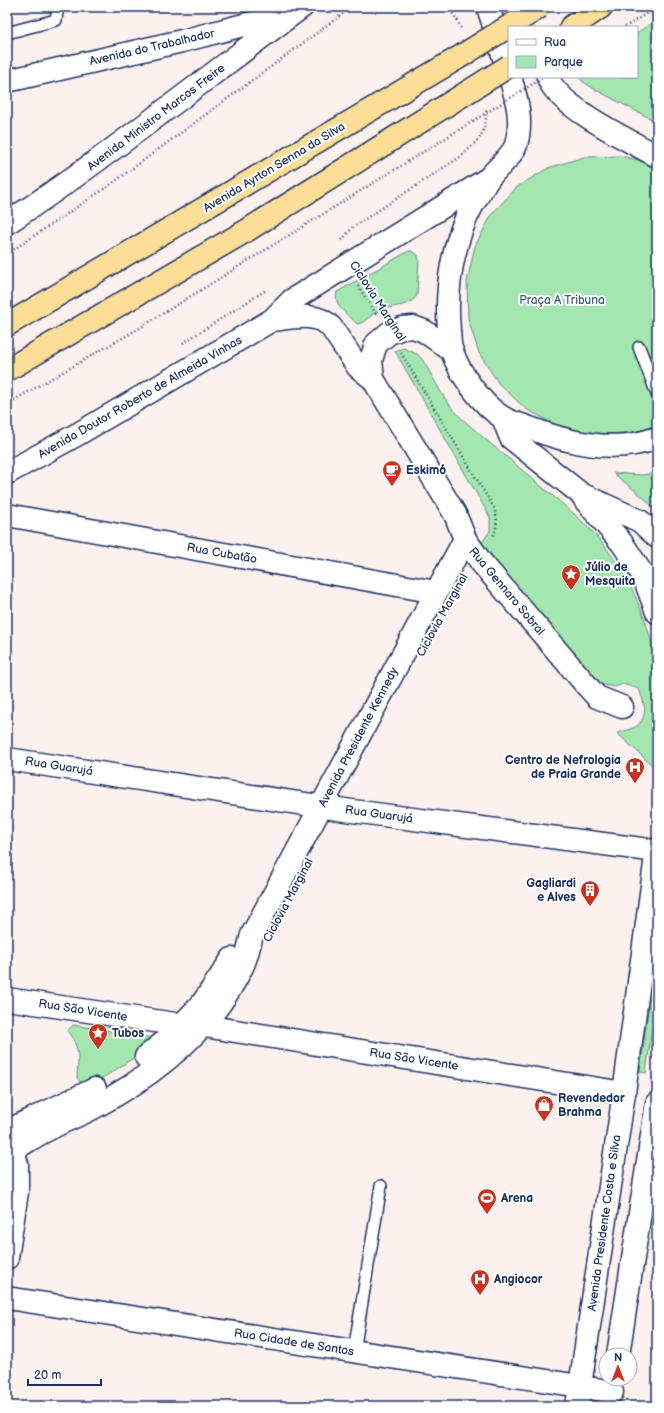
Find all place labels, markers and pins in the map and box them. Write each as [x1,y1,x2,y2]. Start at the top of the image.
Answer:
cafe icon: Eskimó [381,459,403,487]
place label: Eskimó [406,463,446,478]
place label: Júlio de Mesquita [585,560,636,589]
place icon: Júlio de Mesquita [560,563,582,591]
place label: Centro de Nefrologia de Praia Grande [505,753,621,782]
hospital icon: Centro de Nefrologia de Praia Grande [624,756,646,784]
place label: Gagliardi e Alves [526,876,576,905]
building icon: Gagliardi e Alves [579,879,601,907]
place icon: Tubos [87,1022,109,1050]
place label: Tubos [112,1026,144,1041]
place label: Revendedor Brahma [558,1091,625,1120]
shop icon: Revendedor Brahma [533,1094,555,1122]
sports icon: Arena [476,1187,498,1215]
place label: Arena [500,1191,533,1206]
hospital icon: Angiocor [469,1268,491,1296]
place label: Angiocor [493,1272,543,1287]

